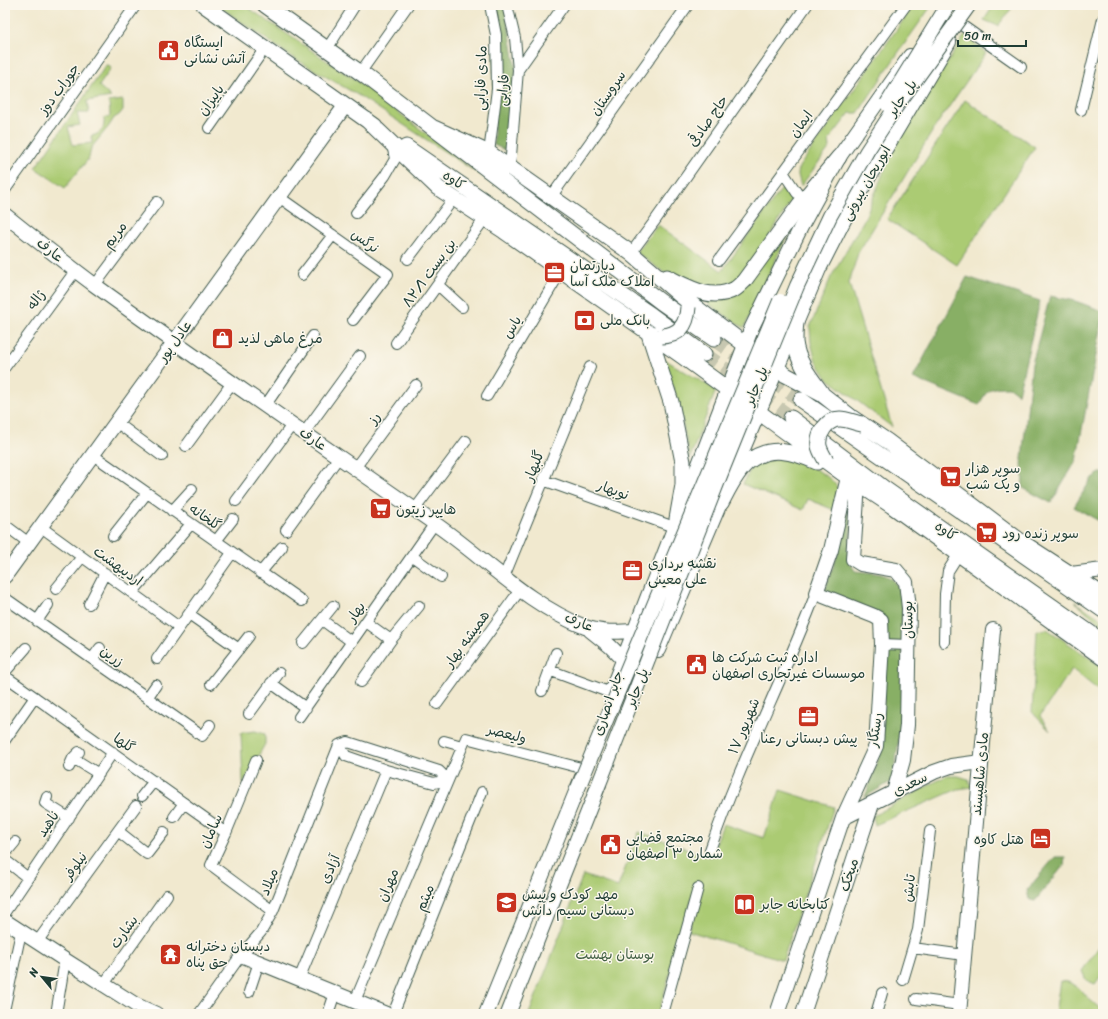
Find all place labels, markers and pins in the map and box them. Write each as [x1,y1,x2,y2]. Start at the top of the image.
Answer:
place label: ایستگاه آتش نشانی [184,30,246,71]
public building icon: ایستگاه آتش نشانی [155,37,181,63]
place label: دپارتمان املاک ملک آسا [570,253,654,294]
office icon: دپارتمان املاک ملک آسا [542,260,568,286]
bank icon: بانک ملی [572,307,598,333]
place label: بانک ملی [600,308,650,333]
shop icon: مرغ ماهی لذید [210,325,236,351]
place label: مرغ ماهی لذید [238,326,323,351]
place label: سوپر هزار و یک شب [965,456,1020,497]
supermarket icon: سوپر هزار و یک شب [937,463,963,489]
supermarket icon: هایپر زیتون [367,496,393,522]
place label: هایپر زیتون [396,497,456,522]
supermarket icon: سوپر زنده رود [974,520,1000,546]
place label: سوپر زنده رود [1002,521,1079,546]
place label: نقشه برداری علی معینی [648,551,716,592]
office icon: نقشه برداری علی معینی [619,558,645,584]
place label: اداره ثبت شرکت ها موسسات غیرتجاری اصفهان [712,645,865,686]
public building icon: اداره ثبت شرکت ها موسسات غیرتجاری اصفهان [683,652,709,678]
office icon: پیش دبستانی رعنا [796,703,822,729]
place label: پیش دبستانی رعنا [760,726,858,751]
place label: مجتمع قضایی شماره ۳ اصفهان [626,825,723,866]
hotel icon: هتل کاوه [1027,826,1053,852]
place label: هتل کاوه [974,827,1024,852]
public building icon: مجتمع قضایی شماره ۳ اصفهان [597,832,623,858]
place label: مهد کودک و پیش دبستانی نسیم دانش [522,882,634,923]
school or university icon: مهد کودک و پیش دبستانی نسیم دانش [493,889,519,915]
library icon: کتابخانه جابر [732,891,758,917]
place label: کتابخانه جابر [759,892,830,917]
place label: دبستان دخترانه حق پناه [186,934,270,975]
temple icon: دبستان دخترانه حق پناه [158,941,184,967]

